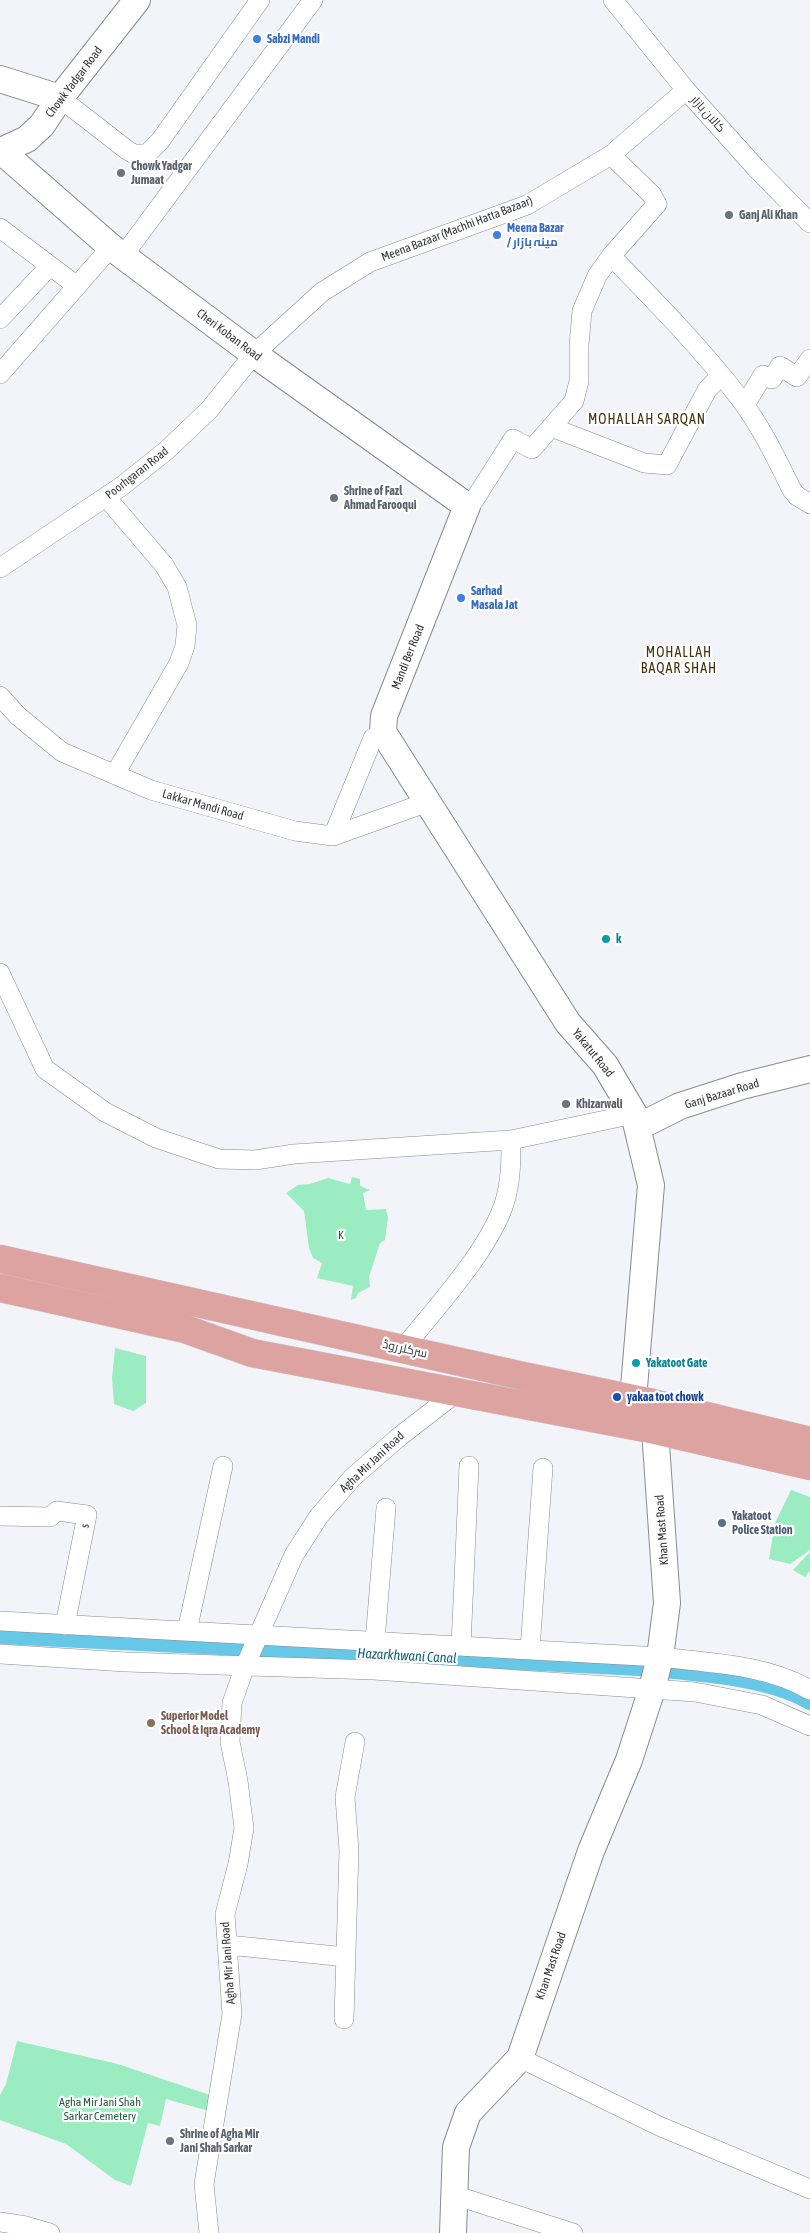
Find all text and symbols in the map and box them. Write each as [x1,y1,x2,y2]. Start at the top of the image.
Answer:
place label: Sabzi Mandi [267,32,320,46]
marker: Sabzi Mandi [251,33,263,45]
street label: Chowk Yadgar Road [43,44,105,120]
street label: کالان بازار [688,93,728,135]
place label: Chowk Yadgar Jumaat [131,159,192,187]
marker: Chowk Yadgar Jumaat [115,167,127,179]
street label: Meena Bazaar (Machhi Hatta Bazaar) [379,193,535,265]
place label: Ganj Ali Khan [739,208,798,222]
marker: Ganj Ali Khan [723,209,735,221]
place label: Meena Bazar / مينہ بازار [507,221,564,249]
marker: Meena Bazar / مينہ بازار [491,229,503,241]
street label: Cheri Koban Road [194,306,264,364]
district label: MOHALLAH SARQAN [586,412,708,428]
street label: Poorhgaran Road [103,444,171,502]
place label: Shrine of Fazl Ahmad Farooqui [344,484,416,512]
marker: Shrine of Fazl Ahmad Farooqui [328,492,340,504]
place label: Sarhad Masala Jat [471,584,518,612]
marker: Sarhad Masala Jat [455,592,467,604]
street label: Mandi Ber Road [388,622,428,692]
district label: MOHALLAH BAQAR SHAH [640,645,718,678]
street label: Lakkar Mandi Road [161,787,245,823]
place label: k [616,932,621,946]
marker: k [600,933,612,945]
street label: Yakatut Road [569,1026,617,1080]
street label: Ganj Bazaar Road [683,1076,761,1112]
place label: Khizarwali [576,1097,622,1111]
marker: Khizarwali [560,1098,572,1110]
park label: K [338,1228,344,1242]
street label: سرکلر روڈ [381,1337,429,1361]
place label: Yakatoot Gate [646,1356,707,1370]
marker: Yakatoot Gate [630,1357,642,1369]
place label: yakaa toot chowk [627,1390,703,1404]
marker: yakaa toot chowk [611,1391,623,1403]
street label: Agha Mir Jani Road [337,1429,407,1495]
street label: Khan Mast Road [652,1494,672,1566]
place label: Yakatoot Police Station [732,1509,793,1537]
marker: Yakatoot Police Station [716,1517,728,1529]
street label: s [78,1522,92,1530]
water label: Hazarkhwani Canal [357,1645,457,1667]
place label: Superior Model School & Iqra Academy [161,1709,260,1737]
marker: Superior Model School & Iqra Academy [145,1717,157,1729]
street label: Agha Mir Jani Road [218,1921,238,2005]
street label: Khan Mast Road [533,1930,569,2002]
park label: Agha Mir Jani Shah Sarkar Cemetery [59,2095,141,2123]
place label: Shrine of Agha Mir Jani Shah Sarkar [180,2127,259,2155]
marker: Shrine of Agha Mir Jani Shah Sarkar [164,2135,176,2147]

